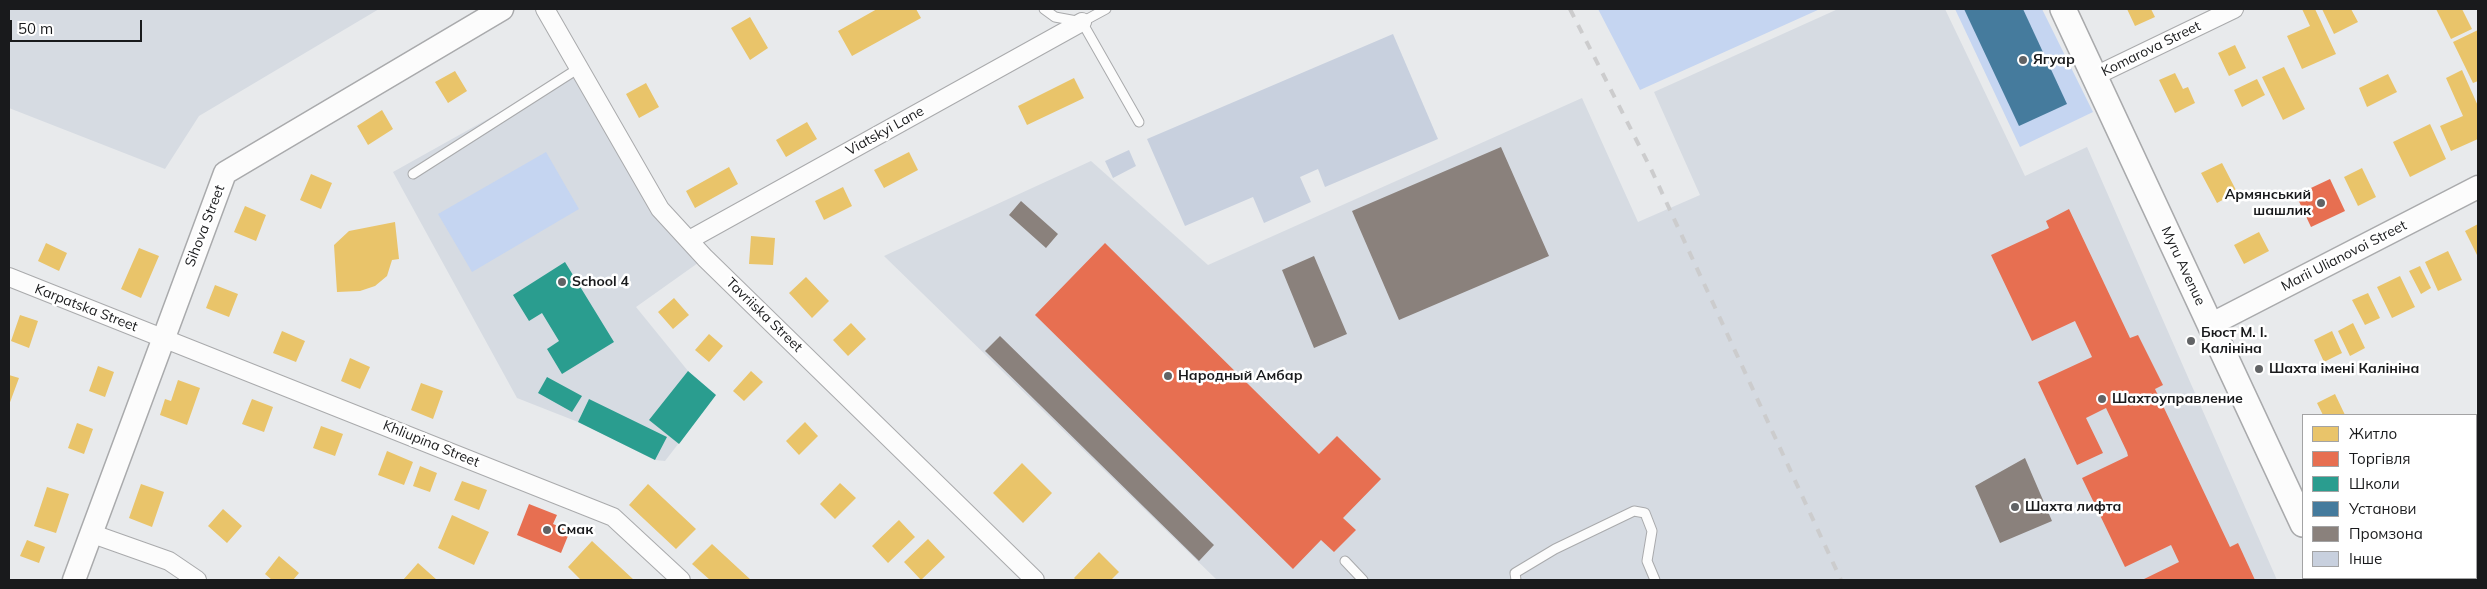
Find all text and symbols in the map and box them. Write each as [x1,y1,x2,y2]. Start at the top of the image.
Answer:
scale bar [12,10,145,42]
street label: Komarova Street [2099,18,2203,80]
text: 50 m [18,19,53,38]
place label: Ягуар [2033,52,2075,68]
marker: Ягуар [2017,54,2029,66]
street label: Viatskyi Lane [843,103,927,159]
street label: Sihova Street [182,183,228,269]
place label: Армянський шашлик [2225,187,2311,220]
marker: Армянський шашлик [2315,197,2327,209]
street label: Marii Ulianovoi Street [2279,217,2409,295]
street label: Myru Avenue [2157,224,2209,308]
place label: School 4 [572,274,629,290]
street label: Tavriiska Street [722,274,806,356]
marker: School 4 [556,276,568,288]
street label: Karpatska Street [32,281,140,335]
place label: Бюст М. І. Калініна [2201,325,2267,358]
marker: Бюст М. І. Калініна [2185,335,2197,347]
place label: Шахта імені Калініна [2269,361,2419,377]
marker: Шахта імені Калініна [2253,363,2265,375]
place label: Народный Амбар [1178,368,1303,384]
marker: Народный Амбар [1162,370,1174,382]
place label: Шахтоуправление [2112,391,2243,407]
marker: Шахтоуправление [2096,393,2108,405]
legend [2302,414,2477,579]
street label: Khliupina Street [380,417,482,471]
text: Житло [2349,424,2397,443]
text: Торгівля [2349,449,2411,468]
text: Школи [2349,474,2400,493]
place label: Шахта лифта [2025,499,2121,515]
text: Установи [2349,499,2417,518]
marker: Шахта лифта [2009,501,2021,513]
place label: Смак [557,522,593,538]
marker: Смак [541,524,553,536]
text: Промзона [2349,524,2423,543]
text: Інше [2349,549,2382,568]

